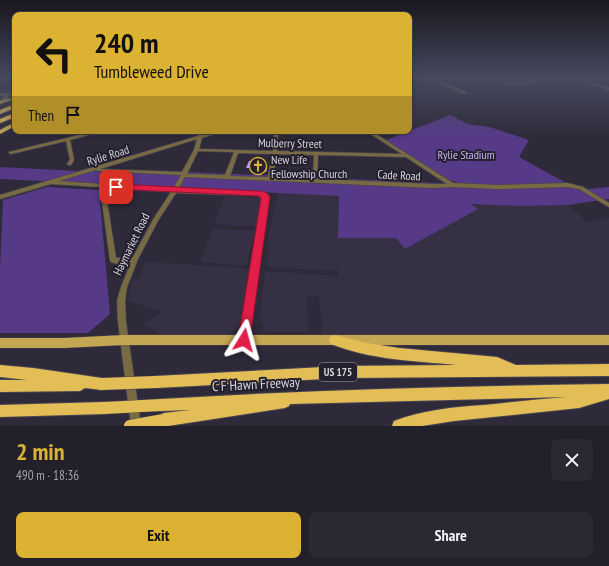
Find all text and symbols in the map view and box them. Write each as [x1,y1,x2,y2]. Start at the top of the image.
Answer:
text: 240 m [94,24,158,61]
icon: left [28,28,80,80]
text: Tumbleweed Drive [94,60,209,83]
icon: arrive [62,104,84,126]
text: Then [28,106,54,125]
street label: Mulberry Street [258,135,323,151]
street label: Rylie Road [85,141,131,169]
park label: Rylie Stadium [438,147,495,162]
place label: New Life Fellowship Church [271,152,347,181]
church icon: New Life Fellowship Church [248,156,268,176]
street label: Cade Road [377,166,421,184]
pin [99,170,133,204]
icon: arrive [105,176,127,198]
street label: Haymarket Road [109,210,153,278]
position arrow [223,319,265,361]
road number: US 175 [319,363,357,381]
street label: C F Hawn Freeway [211,373,301,395]
text: 2 min [16,436,64,467]
button: close [551,439,593,481]
text: 490 m · 18:36 [16,467,79,484]
button: Exit [16,512,301,558]
button: Share [309,512,593,558]

